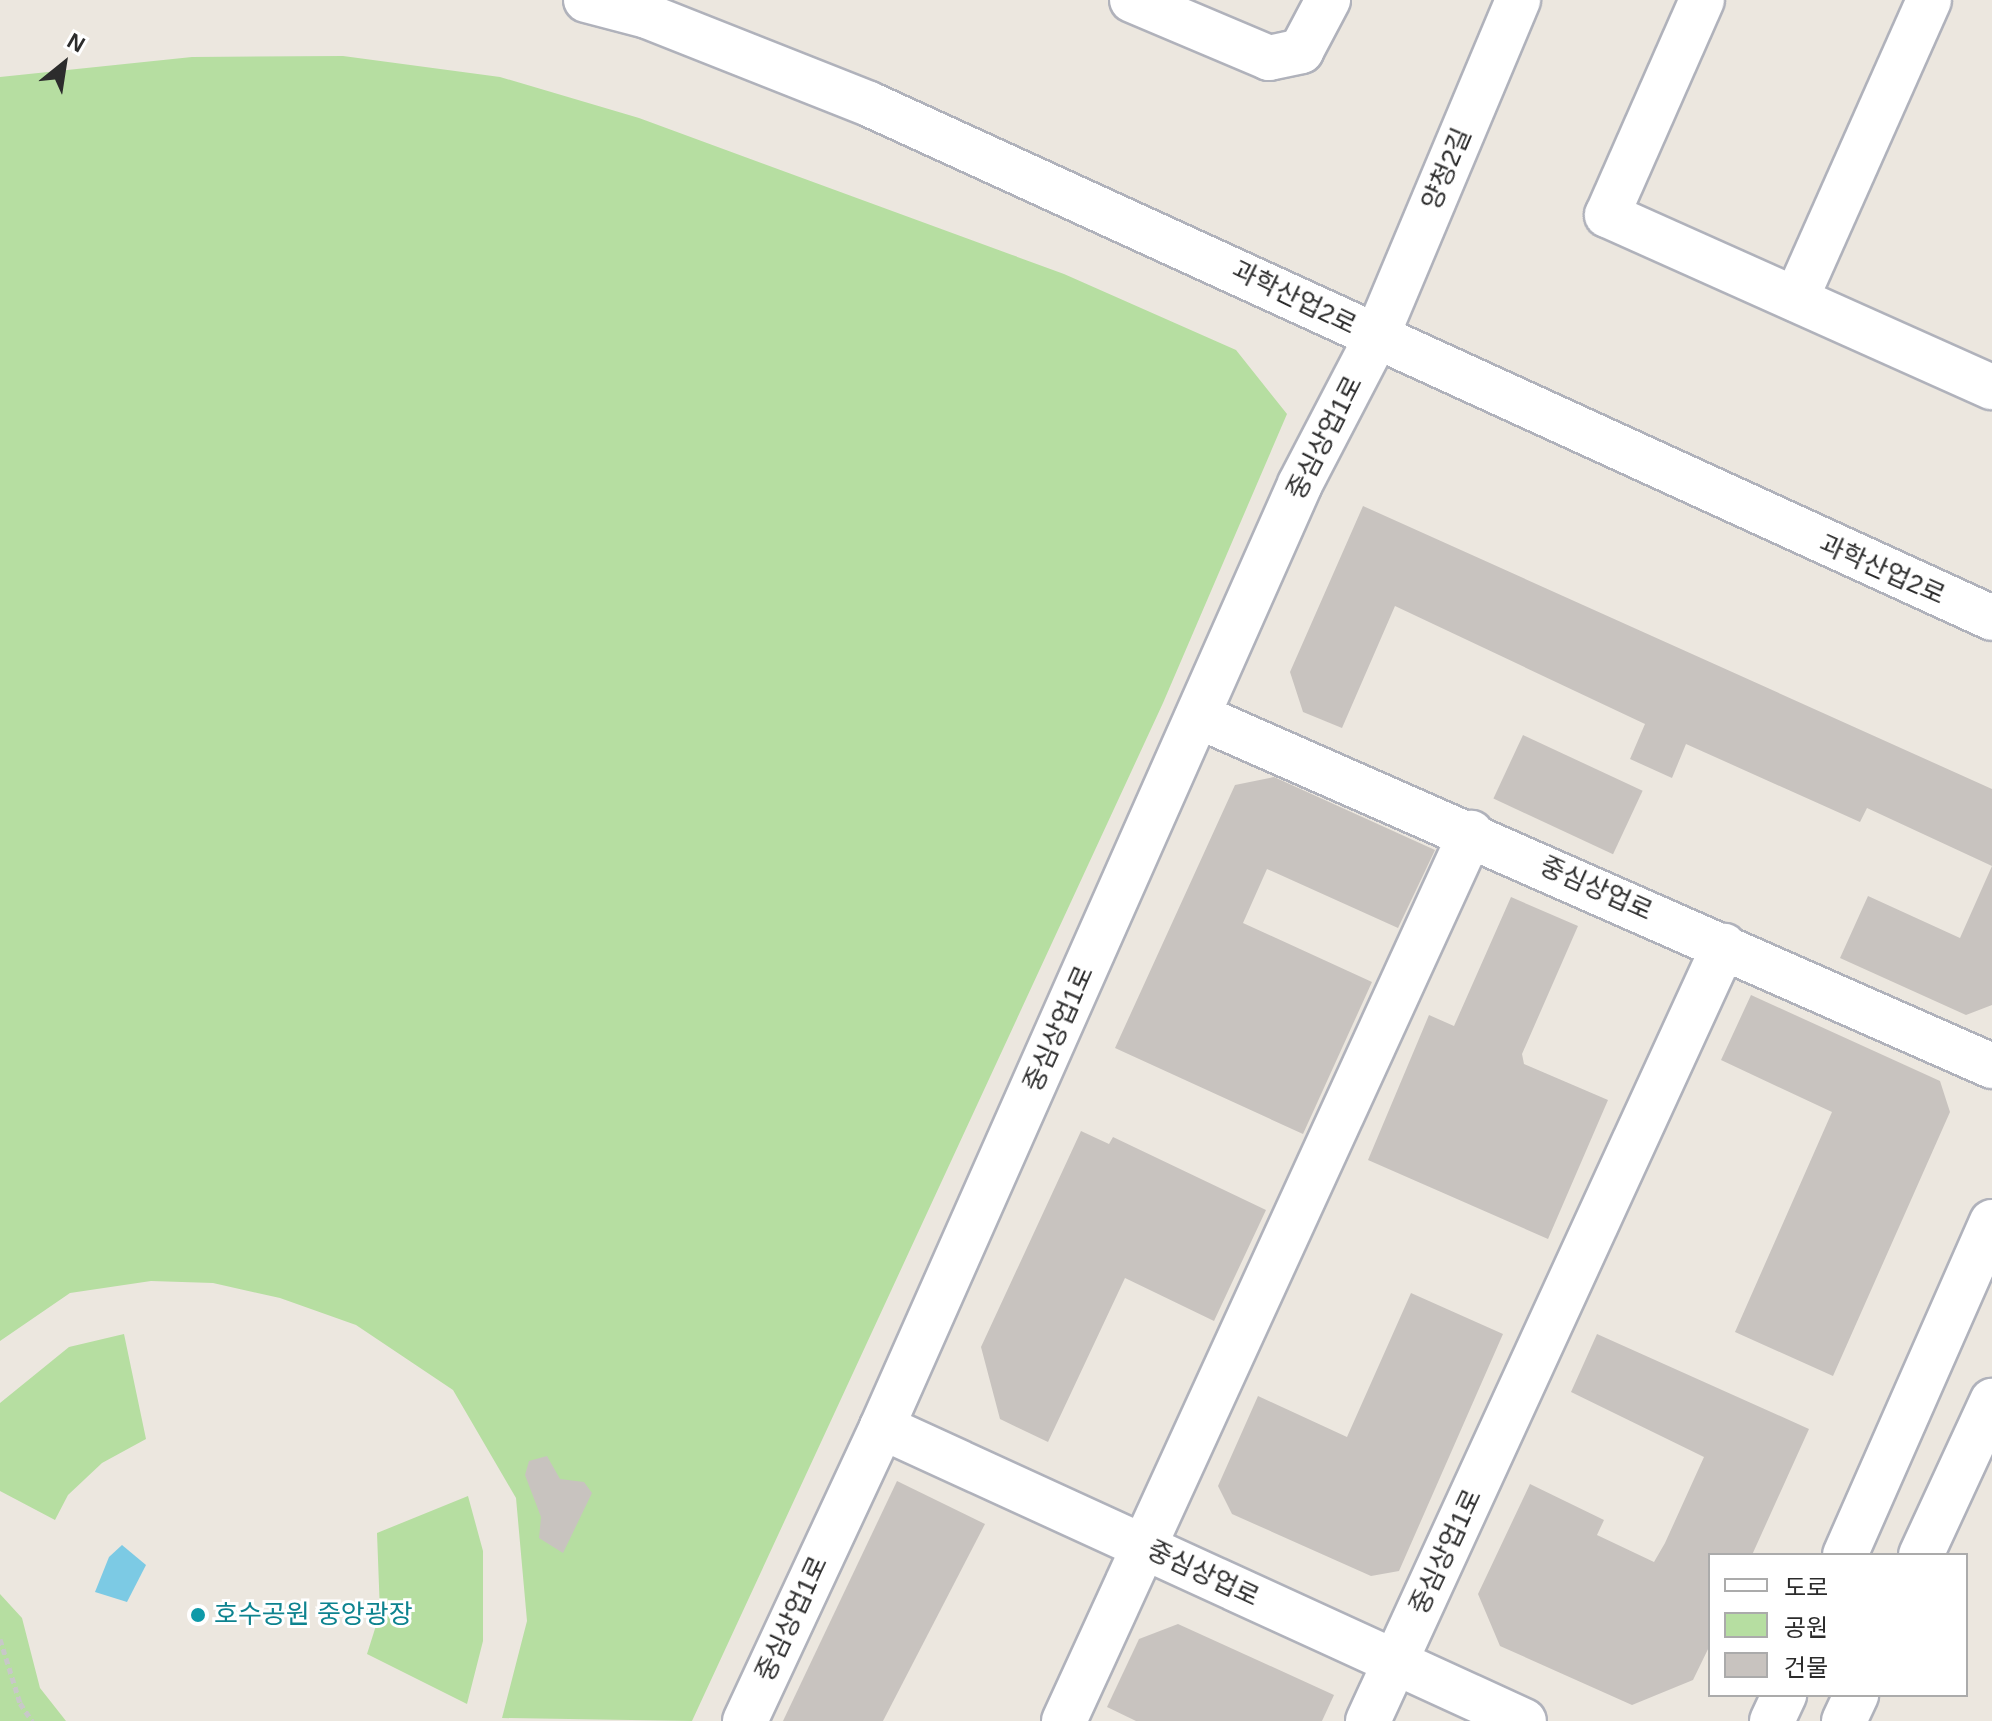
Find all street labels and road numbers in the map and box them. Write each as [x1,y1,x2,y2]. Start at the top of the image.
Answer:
street label: 양청2길 [1416,123,1478,215]
street label: 과학산업2로 [1227,255,1361,341]
street label: 중심상업1로 [1281,371,1369,505]
street label: 과학산업2로 [1814,528,1950,612]
street label: 중심상업로 [1535,850,1657,928]
street label: 중심상업1로 [1017,961,1101,1097]
street label: 중심상업1로 [1404,1485,1488,1619]
street label: 중심상업로 [1142,1535,1264,1613]
street label: 중심상업1로 [750,1552,834,1686]

